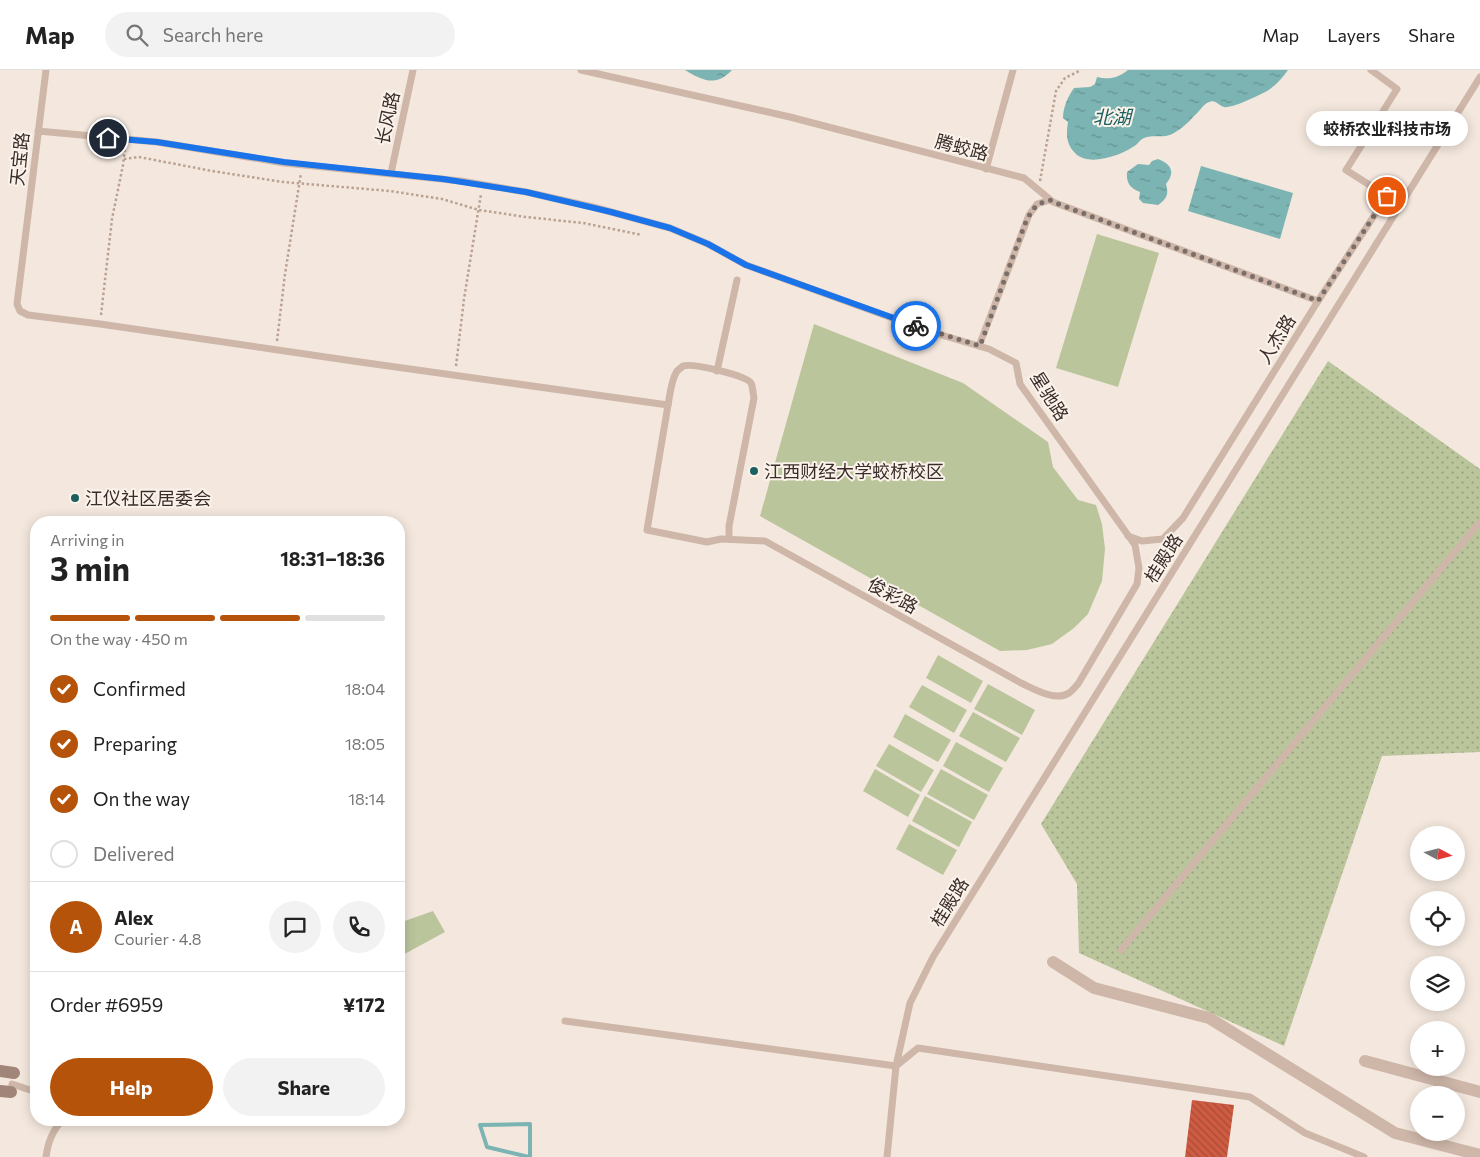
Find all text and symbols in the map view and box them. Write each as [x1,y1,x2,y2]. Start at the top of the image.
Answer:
search box [105,12,455,57]
text: Map [25,20,75,49]
icon: search [123,21,151,49]
text: Search here [163,23,263,46]
text: Map [1262,24,1299,46]
text: Layers [1327,24,1380,46]
text: Share [1408,24,1455,46]
street label: 长风路 [371,89,403,147]
water label: 北湖 [1093,105,1134,128]
callout: 蛟桥农业科技市场 [1306,111,1468,146]
pin [87,117,129,159]
text: 蛟桥农业科技市场 [1323,119,1451,138]
icon: home [94,124,122,152]
street label: 腾蛟路 [933,129,991,165]
street label: 天宝路 [5,131,33,187]
pin [1366,175,1408,217]
icon: bag [1373,182,1401,210]
courier [891,301,941,351]
street label: 人杰路 [1252,310,1300,368]
icon: bike [902,312,930,340]
street label: 星驰路 [1026,367,1074,425]
place label: 江西财经大学蛟桥校区 [764,460,944,482]
marker: 江西财经大学蛟桥校区 [748,465,760,477]
place label: 江仪社区居委会 [85,487,211,509]
marker: 江仪社区居委会 [69,492,81,504]
street label: 桂殿路 [1139,529,1187,587]
text: Arriving in [50,530,124,549]
text: 18:31–18:36 [280,547,385,570]
text: 3 min [50,548,130,588]
street label: 俊彩路 [864,572,922,618]
text: On the way · 450 m [50,629,188,648]
icon: check [50,675,78,703]
text: Confirmed [93,677,186,700]
text: 18:04 [345,679,385,698]
icon: check [50,730,78,758]
text: Preparing [93,732,177,755]
text: 18:05 [345,734,385,753]
icon: check [50,785,78,813]
text: On the way [93,787,190,810]
text: 18:14 [348,789,385,808]
north arrow [1410,826,1465,881]
map controls [1410,826,1465,1141]
text: Delivered [93,842,174,865]
street label: 桂殿路 [925,873,973,931]
button: locate [1410,891,1465,946]
button: chat [269,901,321,953]
button: phone [333,901,385,953]
text: Alex [114,906,154,929]
text: A [69,915,83,938]
text: Courier · 4.8 [114,929,201,948]
button: layers [1410,956,1465,1011]
text: Order #6959 [50,993,163,1016]
text: ¥172 [343,993,385,1016]
button: + [1410,1021,1465,1076]
button: Help [50,1058,213,1116]
button: Share [223,1058,385,1116]
button: − [1410,1086,1465,1141]

